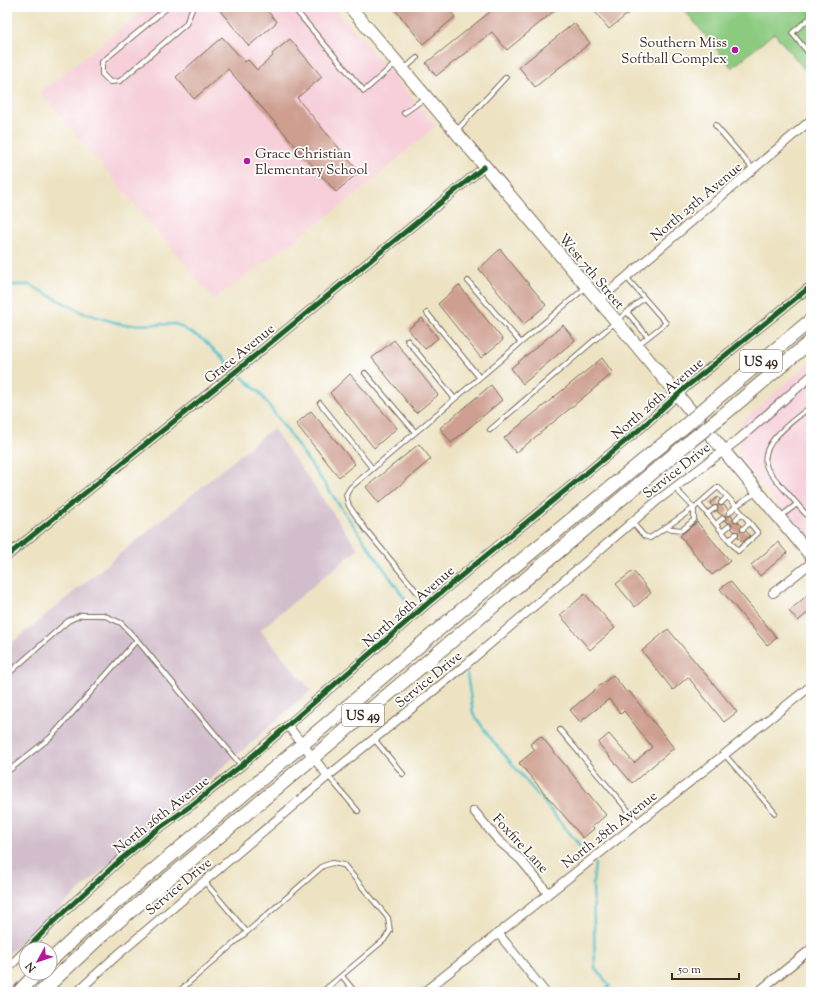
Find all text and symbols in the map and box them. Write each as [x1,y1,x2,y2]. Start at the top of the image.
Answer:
place label: Southern Miss Softball Complex [621,34,727,70]
marker: Southern Miss Softball Complex [730,45,740,55]
place label: Grace Christian Elementary School [255,145,368,181]
marker: Grace Christian Elementary School [242,156,252,166]
street label: North 25th Avenue [647,158,747,247]
street label: West 7th Street [553,230,628,315]
street label: Grace Avenue [201,320,280,389]
road number: US 49 [740,350,782,372]
street label: North 26th Avenue [608,354,709,445]
street label: Service Drive [639,439,715,504]
street label: North 26th Avenue [359,562,460,653]
street label: Service Drive [392,647,467,714]
road number: US 49 [342,704,384,726]
street label: North 26th Avenue [110,772,214,859]
street label: North 28th Avenue [558,787,662,874]
street label: Foxfire Lane [487,810,552,878]
street label: Service Drive [142,854,217,921]
north arrow [18,941,58,981]
scale bar [672,955,739,981]
text: N [22,958,41,976]
text: 50 m [677,961,701,979]

